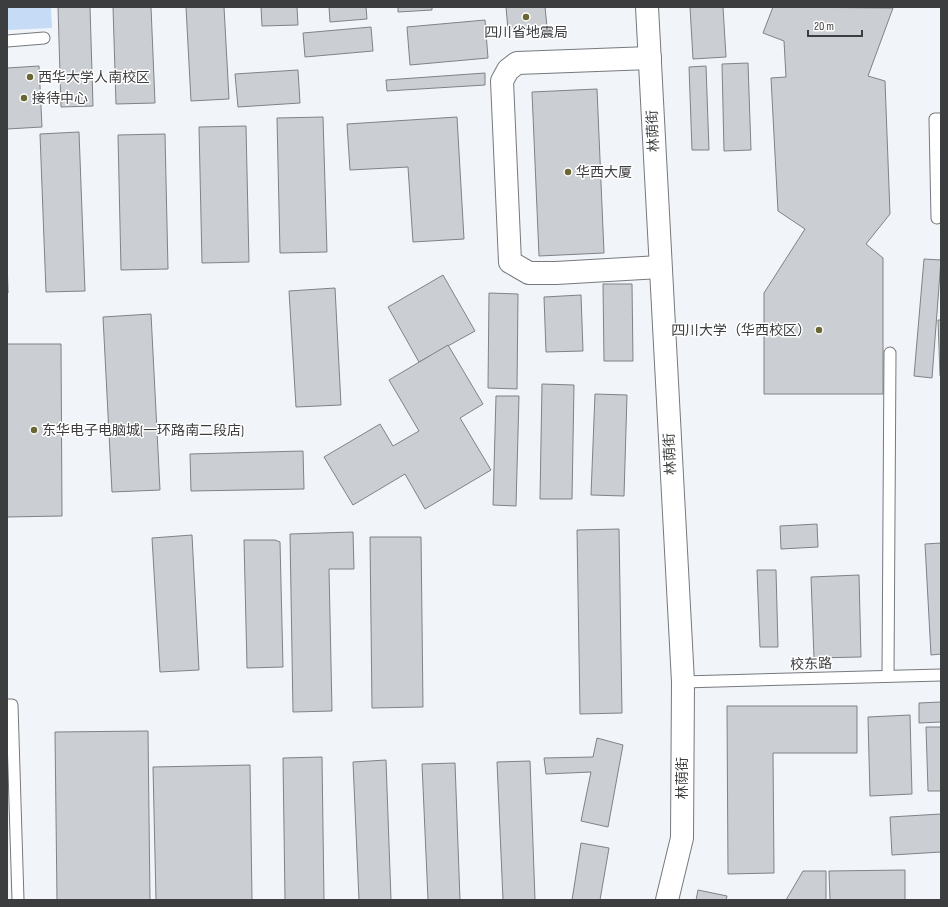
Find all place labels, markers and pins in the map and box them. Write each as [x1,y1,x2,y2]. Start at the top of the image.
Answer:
marker: 四川省地震局 [521,12,531,22]
place label: 四川省地震局 [484,24,568,41]
place label: 西华大学人南校区 [38,69,150,86]
marker: 西华大学人南校区 [25,72,35,82]
place label: 接待中心 [32,90,88,107]
marker: 接待中心 [19,93,29,103]
place label: 华西大厦 [576,164,632,181]
marker: 华西大厦 [563,167,573,177]
place label: 四川大学（华西校区） [671,322,811,339]
marker: 四川大学（华西校区） [814,325,824,335]
place label: 东华电子电脑城(一环路南二段店) [42,422,244,439]
marker: 东华电子电脑城(一环路南二段店) [29,425,39,435]

